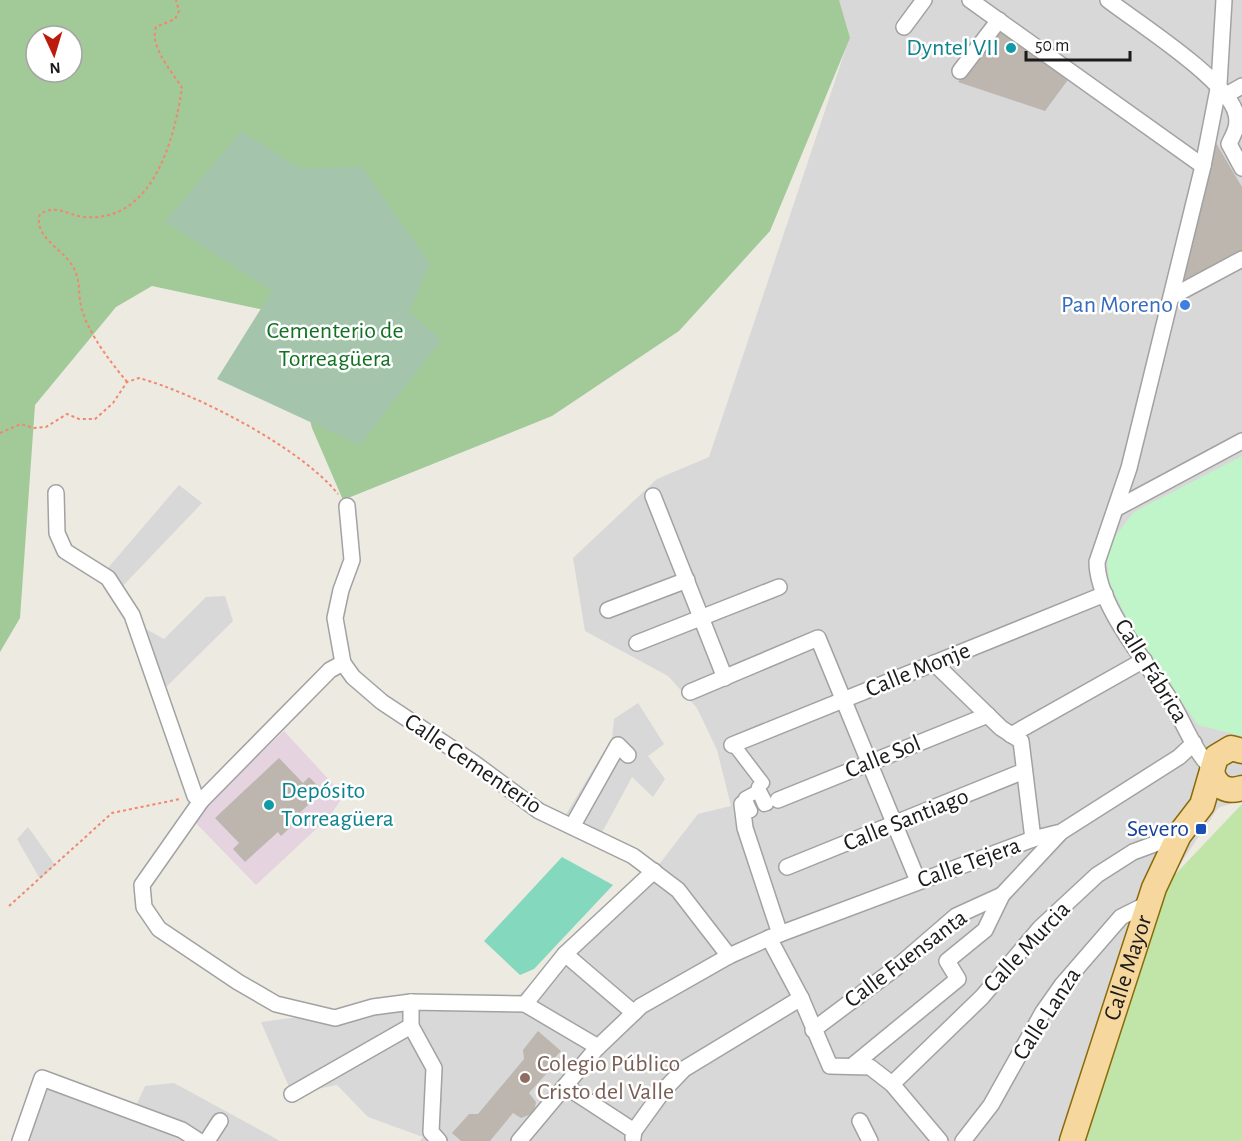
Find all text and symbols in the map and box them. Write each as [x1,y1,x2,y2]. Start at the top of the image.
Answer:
north arrow [24,24,84,84]
scale bar [1026,24,1130,62]
place label: Dyntel VII [906,36,999,60]
text: 50 m [1035,37,1069,55]
marker: Dyntel VII [1004,41,1018,55]
text: N [49,60,61,76]
place label: Pan Moreno [1061,293,1173,317]
marker: Pan Moreno [1178,298,1192,312]
park label: Cementerio de Torreagüera [267,319,403,371]
street label: Calle Fábrica [1110,615,1192,727]
street label: Calle Monje [862,638,974,702]
street label: Calle Cementerio [400,709,546,819]
street label: Calle Sol [842,731,924,783]
place label: Depósito Torreagüera [281,779,394,831]
street label: Calle Santiago [840,784,972,856]
marker: Depósito Torreagüera [262,798,276,812]
place label: Severo [1127,817,1189,841]
marker: Severo [1194,822,1208,836]
street label: Calle Tejera [914,833,1024,893]
street label: Calle Murcia [979,897,1075,997]
street label: Calle Fuensanta [840,905,972,1013]
street label: Calle Mayor [1100,912,1156,1024]
street label: Calle Lanza [1008,964,1086,1064]
place label: Colegio Público Cristo del Valle [537,1052,680,1104]
marker: Colegio Público Cristo del Valle [518,1071,532,1085]

